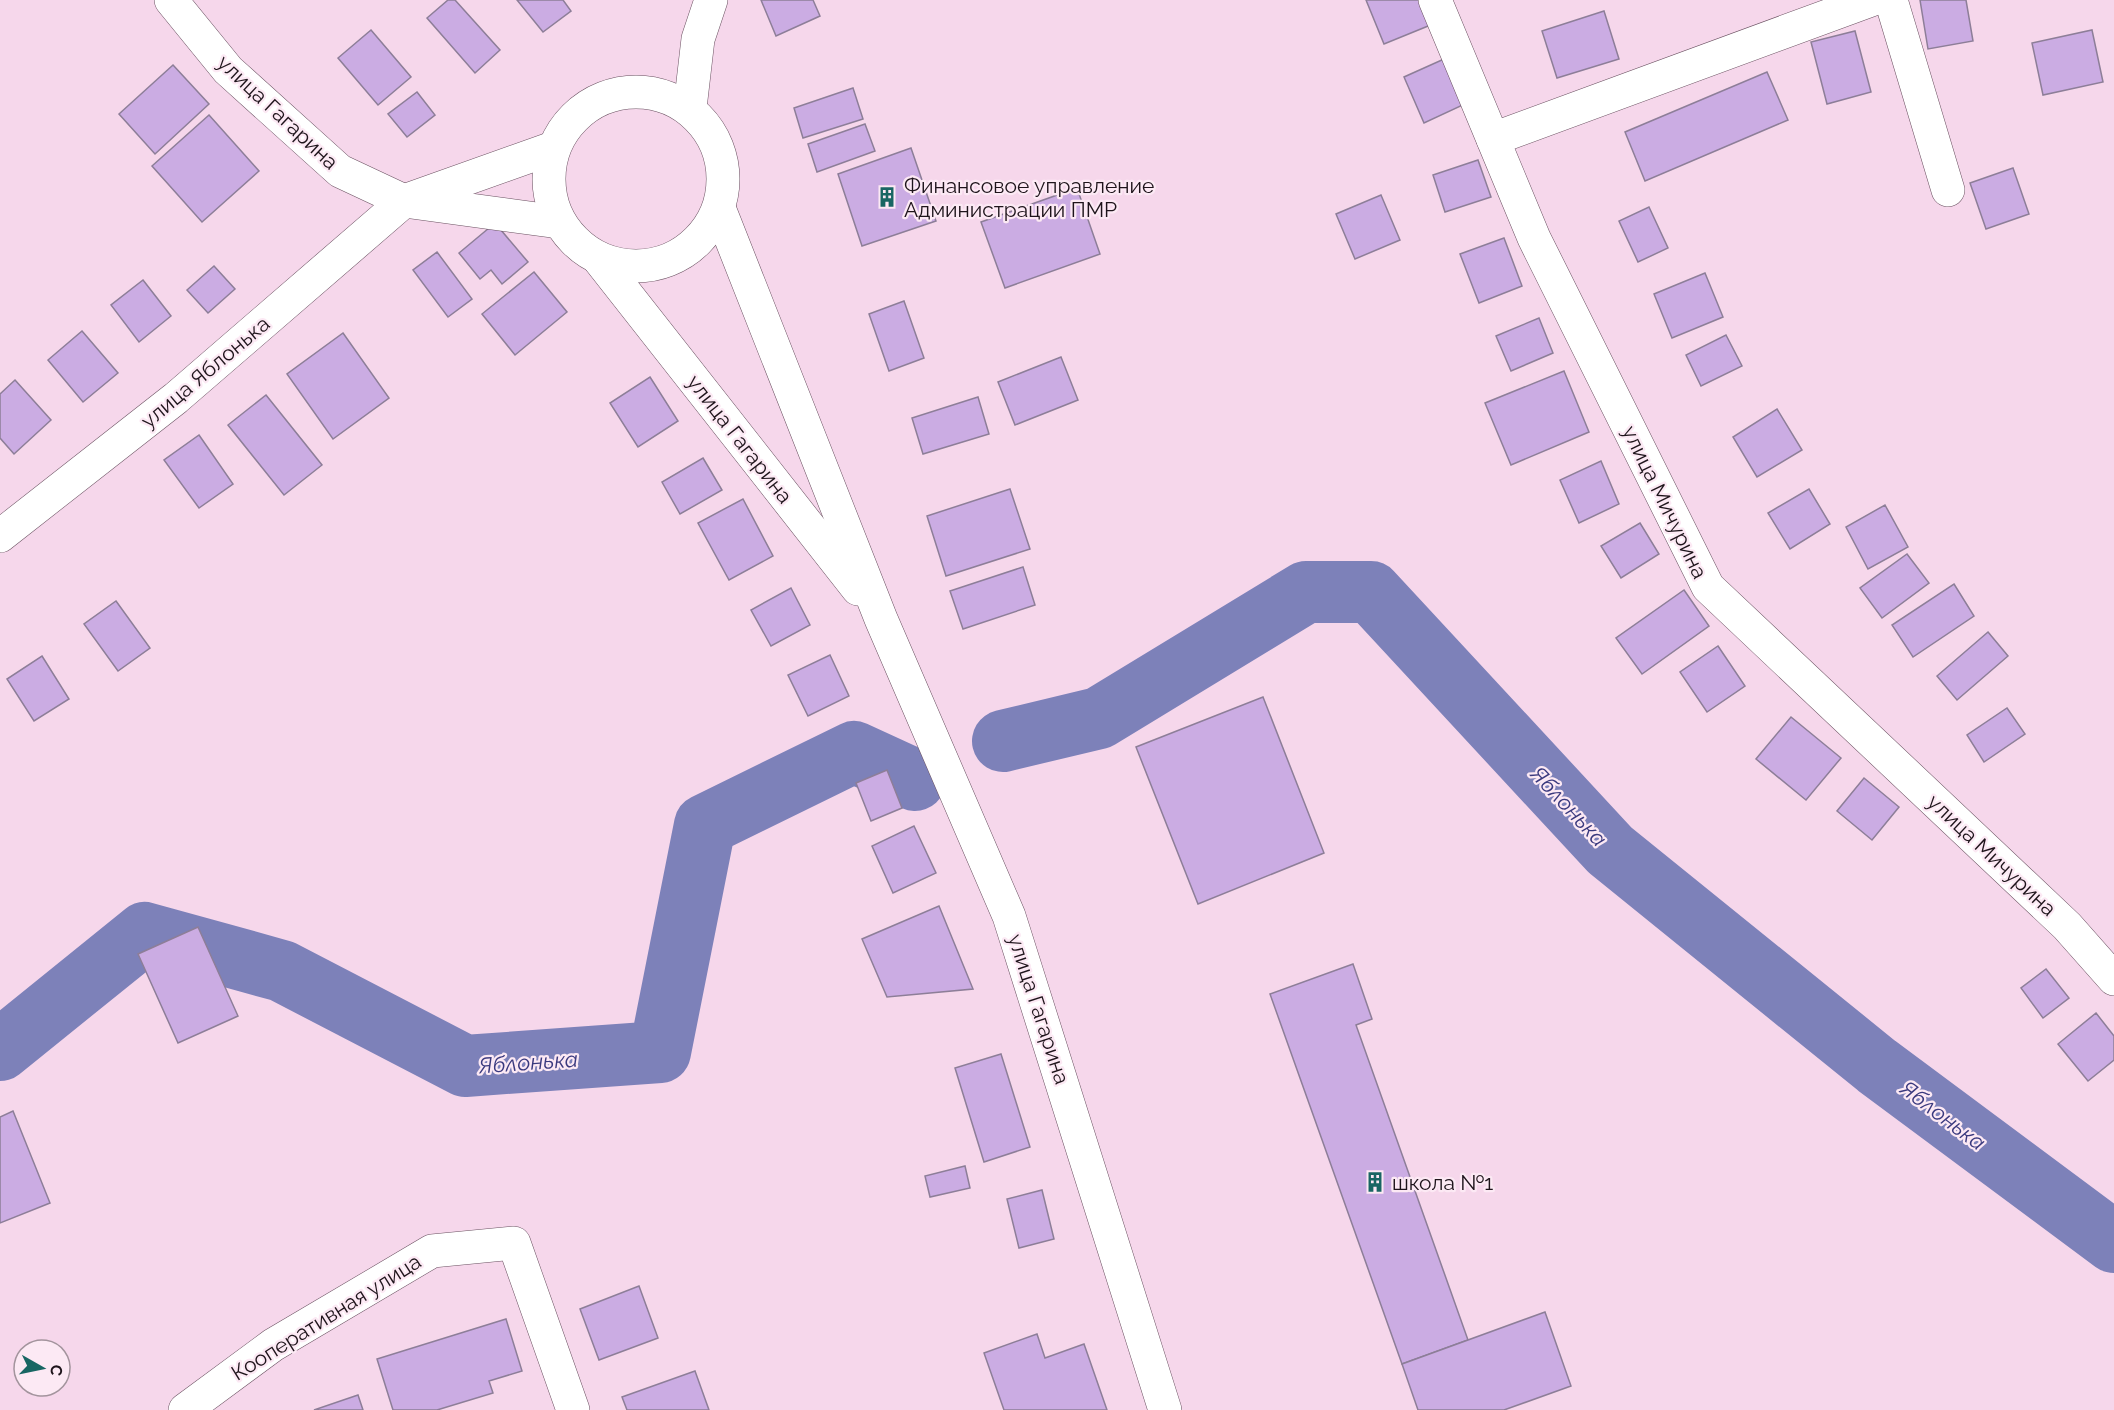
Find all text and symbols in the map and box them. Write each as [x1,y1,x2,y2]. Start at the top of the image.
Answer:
street label: улица Гагарина [212,50,344,174]
place label: Финансовое управление Администрации ПМР [904,173,1154,222]
building icon: Финансовое управление Администрации ПМР [875,185,899,209]
street label: улица Яблонька [136,311,274,433]
street label: улица Гагарина [682,370,798,508]
street label: улица Мичурина [1617,421,1713,583]
water label: Яблонька [1525,761,1613,851]
street label: улица Мичурина [1922,789,2062,921]
street label: улица Гагарина [1003,931,1075,1087]
water label: Яблонька [477,1046,579,1078]
water label: Яблонька [1895,1074,1991,1156]
building icon: школа №1 [1363,1170,1387,1194]
place label: школа №1 [1392,1170,1493,1195]
street label: Кооперативная улица [227,1248,425,1386]
north arrow [12,1338,72,1398]
text: С [46,1363,67,1377]

